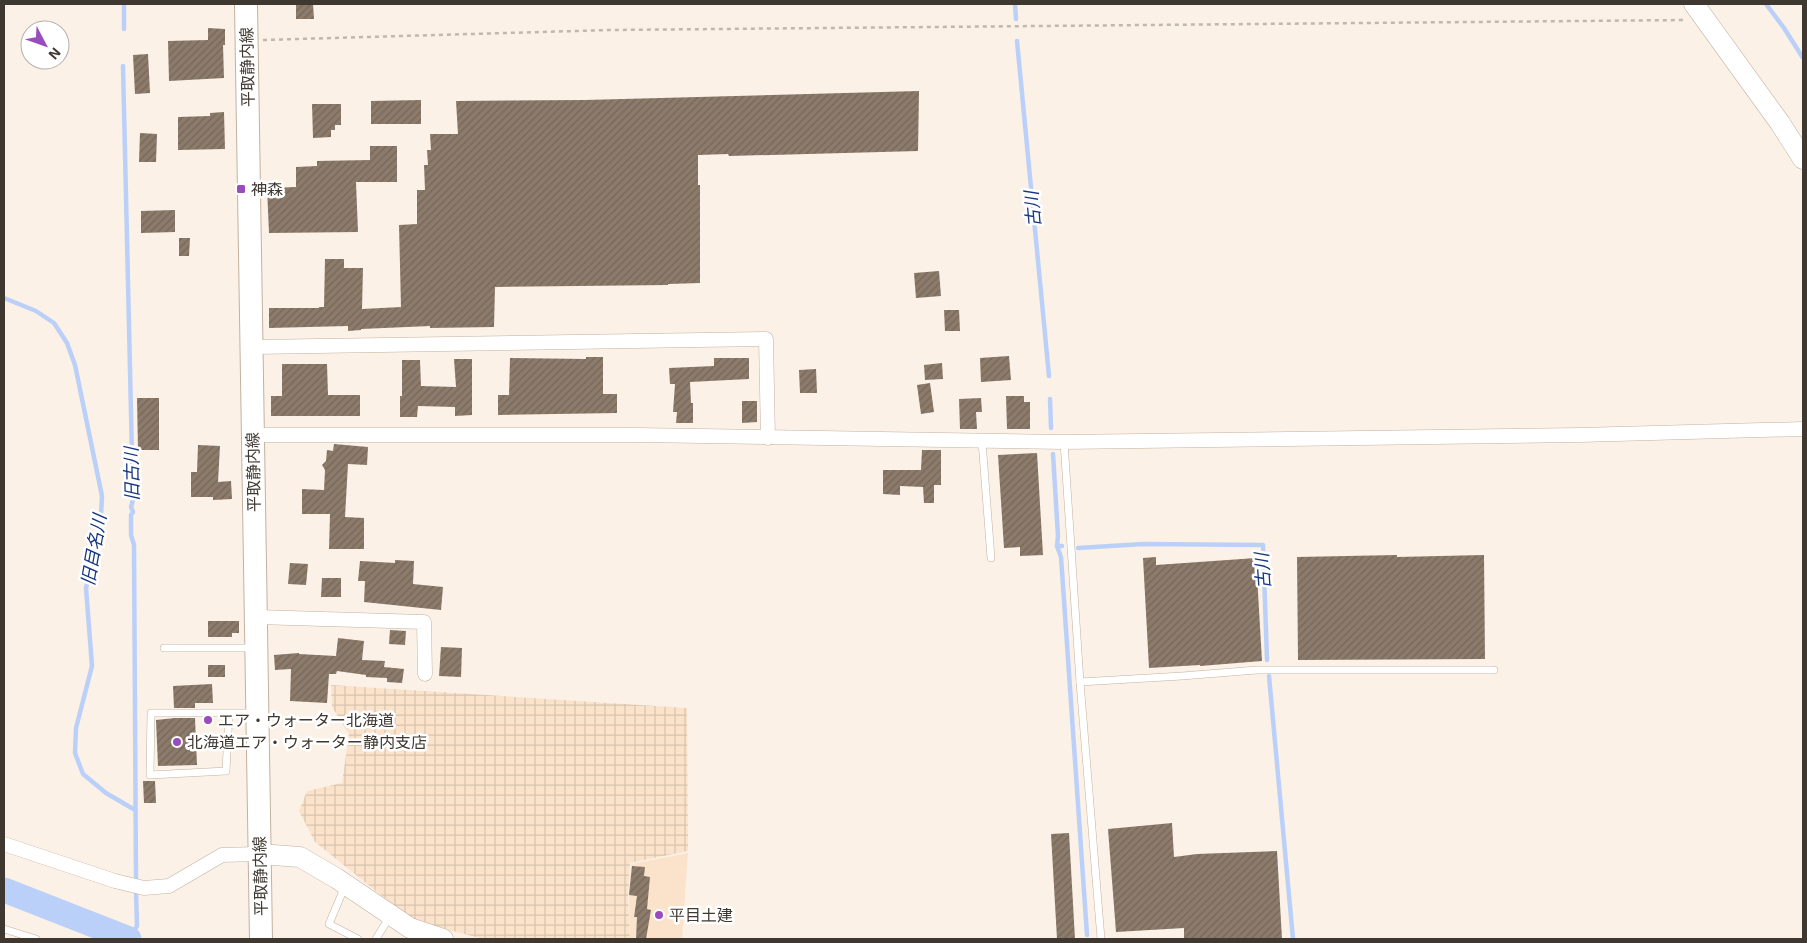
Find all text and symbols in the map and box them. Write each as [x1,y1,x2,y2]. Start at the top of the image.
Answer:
north arrow [20,20,70,70]
street label: 平取静内線 [236,27,257,107]
text: N [45,44,65,63]
place label: 神森 [251,179,283,198]
marker: 神森 [235,183,247,195]
water label: 古川 [1019,188,1045,228]
street label: 平取静内線 [242,432,263,512]
water label: 旧古川 [119,445,142,501]
water label: 旧目名川 [76,510,110,587]
water label: 古川 [1250,550,1274,590]
place label: エア・ウォーター北海道 [218,710,394,729]
marker: エア・ウォーター北海道 [202,714,214,726]
place label: 北海道エア・ウォーター静内支店 [187,732,427,751]
marker: 北海道エア・ウォーター静内支店 [171,736,183,748]
street label: 平取静内線 [249,836,270,916]
place label: 平目土建 [669,905,733,924]
marker: 平目土建 [653,909,665,921]

